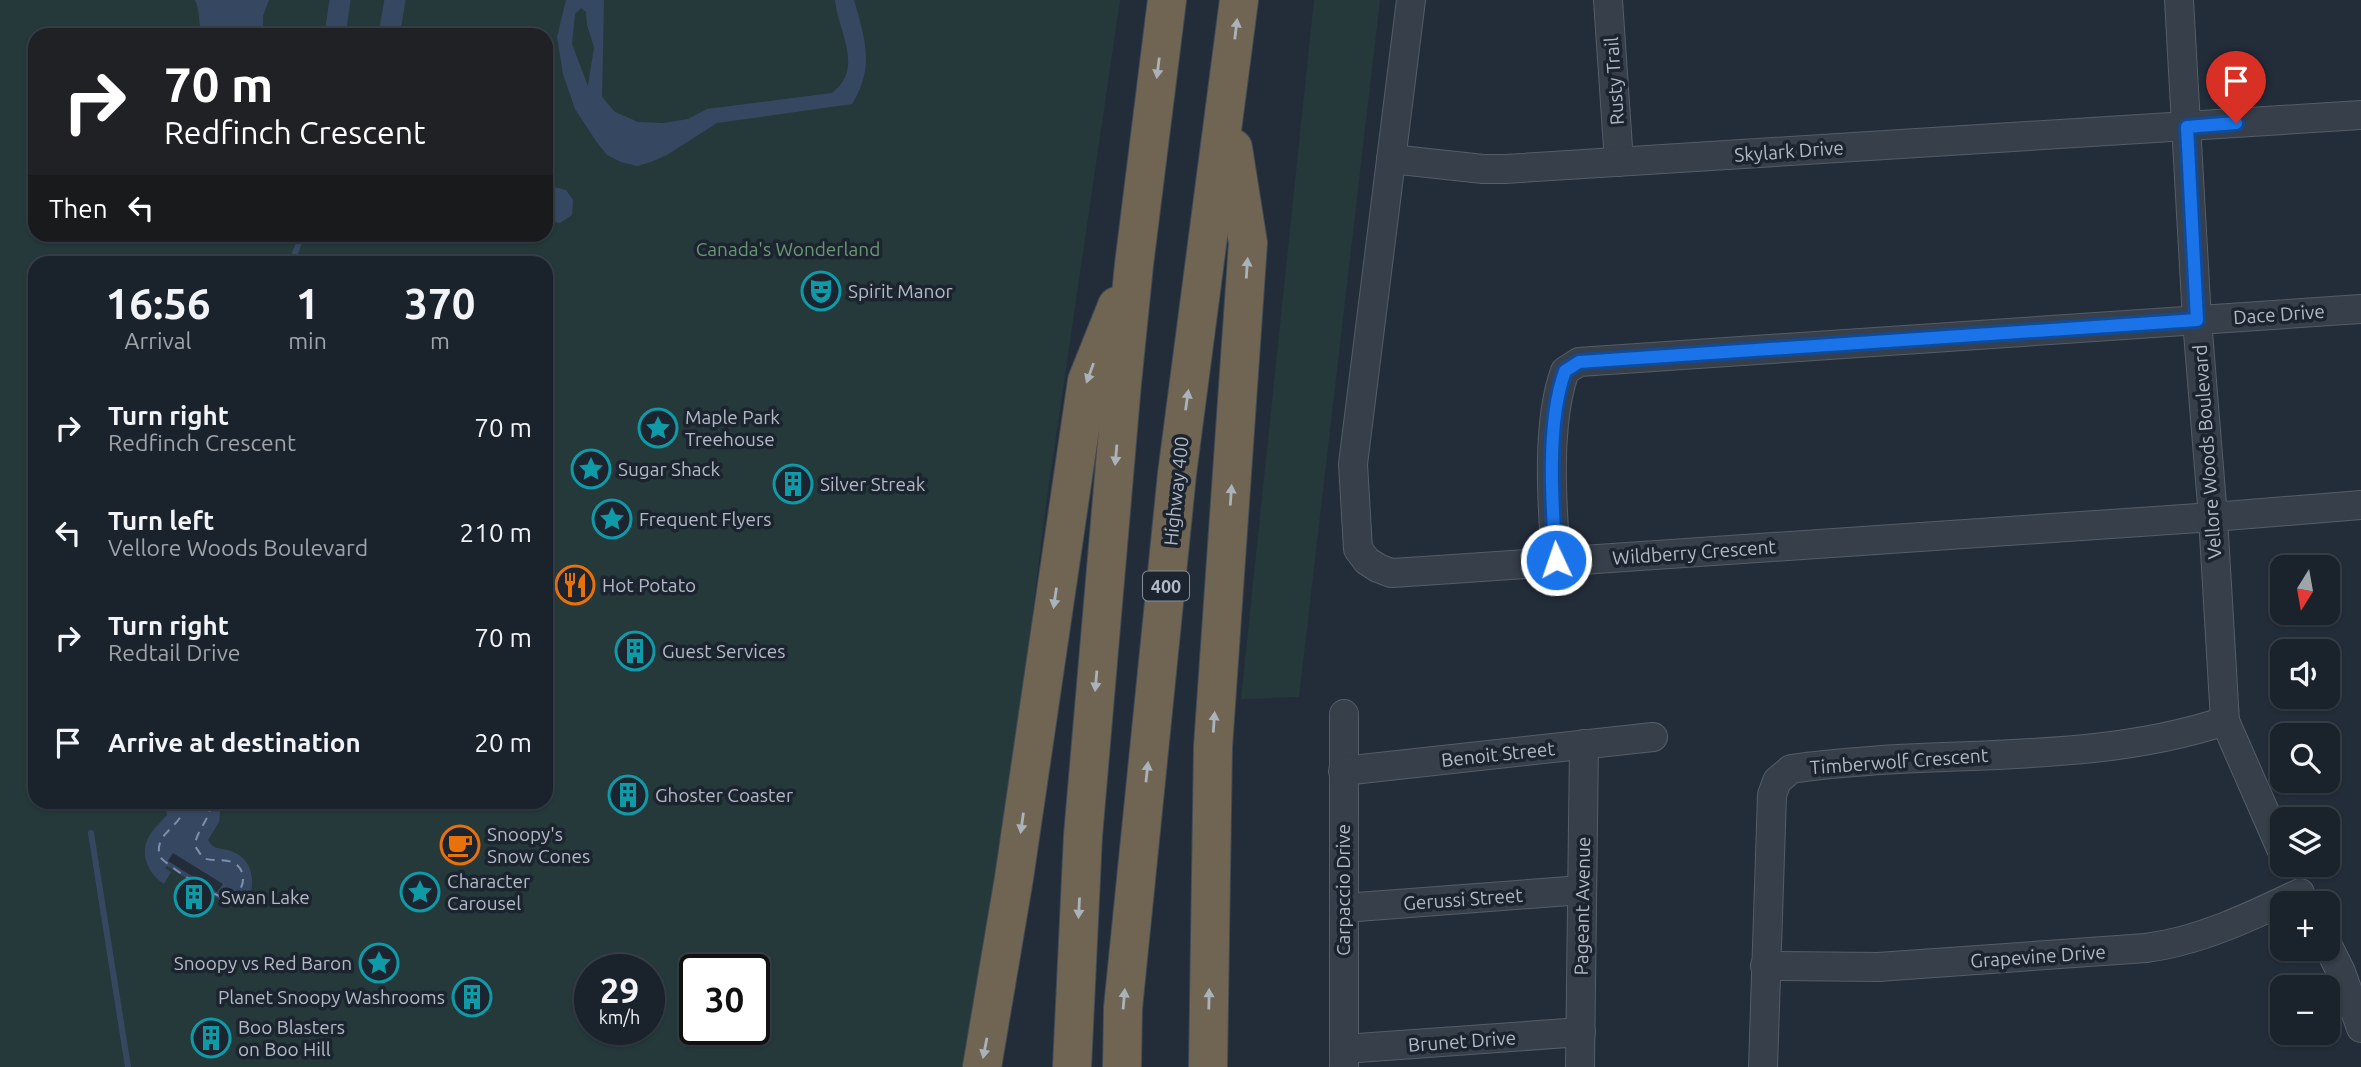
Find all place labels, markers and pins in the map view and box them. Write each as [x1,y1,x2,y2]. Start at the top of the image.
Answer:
pin [2206,51,2266,123]
theatre icon: Spirit Manor [800,270,842,312]
place label: Spirit Manor [848,280,953,302]
place label: Maple Park Treehouse [685,406,780,450]
place icon: Maple Park Treehouse [637,407,679,449]
place icon: Sugar Shack [570,448,612,490]
place label: Sugar Shack [618,458,720,480]
building icon: Silver Streak [772,463,814,505]
place label: Silver Streak [820,473,926,495]
place icon: Frequent Flyers [591,498,633,540]
place label: Frequent Flyers [639,508,771,530]
restaurant icon: Hot Potato [554,564,596,606]
place label: Hot Potato [602,574,696,596]
building icon: Guest Services [614,630,656,672]
place label: Guest Services [662,640,785,662]
building icon: Ghoster Coaster [607,774,649,816]
place label: Ghoster Coaster [655,784,793,806]
place label: Snoopy's Snow Cones [487,823,590,867]
cafe icon: Snoopy's Snow Cones [439,824,481,866]
place label: Character Carousel [447,870,530,914]
place icon: Character Carousel [399,871,441,913]
building icon: Swan Lake [173,876,215,918]
place label: Swan Lake [221,886,310,908]
place icon: Snoopy vs Red Baron [358,942,400,984]
place label: Snoopy vs Red Baron [174,952,352,974]
building icon: Planet Snoopy Washrooms [451,976,493,1018]
place label: Planet Snoopy Washrooms [218,986,445,1008]
place label: Boo Blasters on Boo Hill [238,1016,345,1060]
building icon: Boo Blasters on Boo Hill [190,1017,232,1059]

